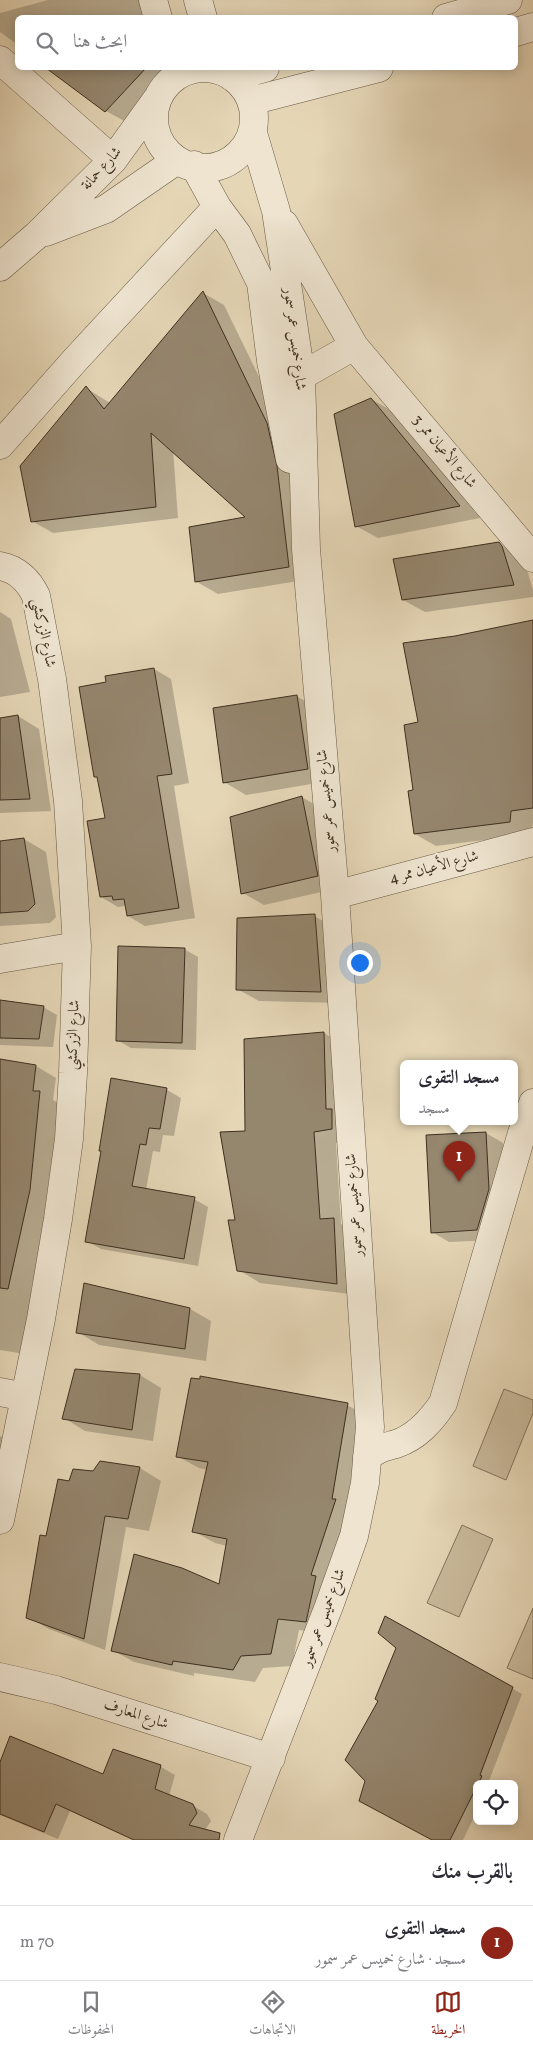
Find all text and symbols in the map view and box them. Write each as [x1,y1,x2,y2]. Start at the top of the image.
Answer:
search box [15,15,518,70]
icon: search [33,29,61,57]
text: ابحث هنا [73,29,127,55]
street label: شارع حمانة [77,143,128,196]
street label: شارع خميس عمر سمور [276,285,311,392]
street label: شارع الأعيان ممر 3 [406,409,483,494]
street label: شارع الزركشي [23,596,61,670]
street label: شارع خميس عمر سمور [312,749,343,855]
street label: شارع الأعيان ممر 4 [386,844,481,891]
your location [347,950,373,976]
street label: شارع الزركشي [62,1000,88,1071]
popup [400,1060,518,1125]
text: مسجد التقوى [418,1065,500,1091]
text: مسجد [418,1098,450,1120]
pin: 1 [443,1141,475,1182]
street label: شارع خميس عمر سمور [341,1153,370,1259]
street label: شارع خميس عمر سمور [296,1566,352,1672]
street label: شارع المعارف [100,1695,171,1736]
map controls [473,1780,518,1825]
button: locate [473,1780,518,1825]
text: بالقرب منك [431,1858,513,1887]
text: مسجد التقوى [385,1916,466,1942]
text: 70 m [20,1932,54,1954]
text: 1 [494,1932,500,1954]
text: مسجد · شارع خميس عمر سمور [315,1949,466,1971]
tab: المحفوظات [68,1988,114,2043]
tab: الاتجاهات [249,1988,296,2043]
tab: الخريطة [431,1988,465,2043]

